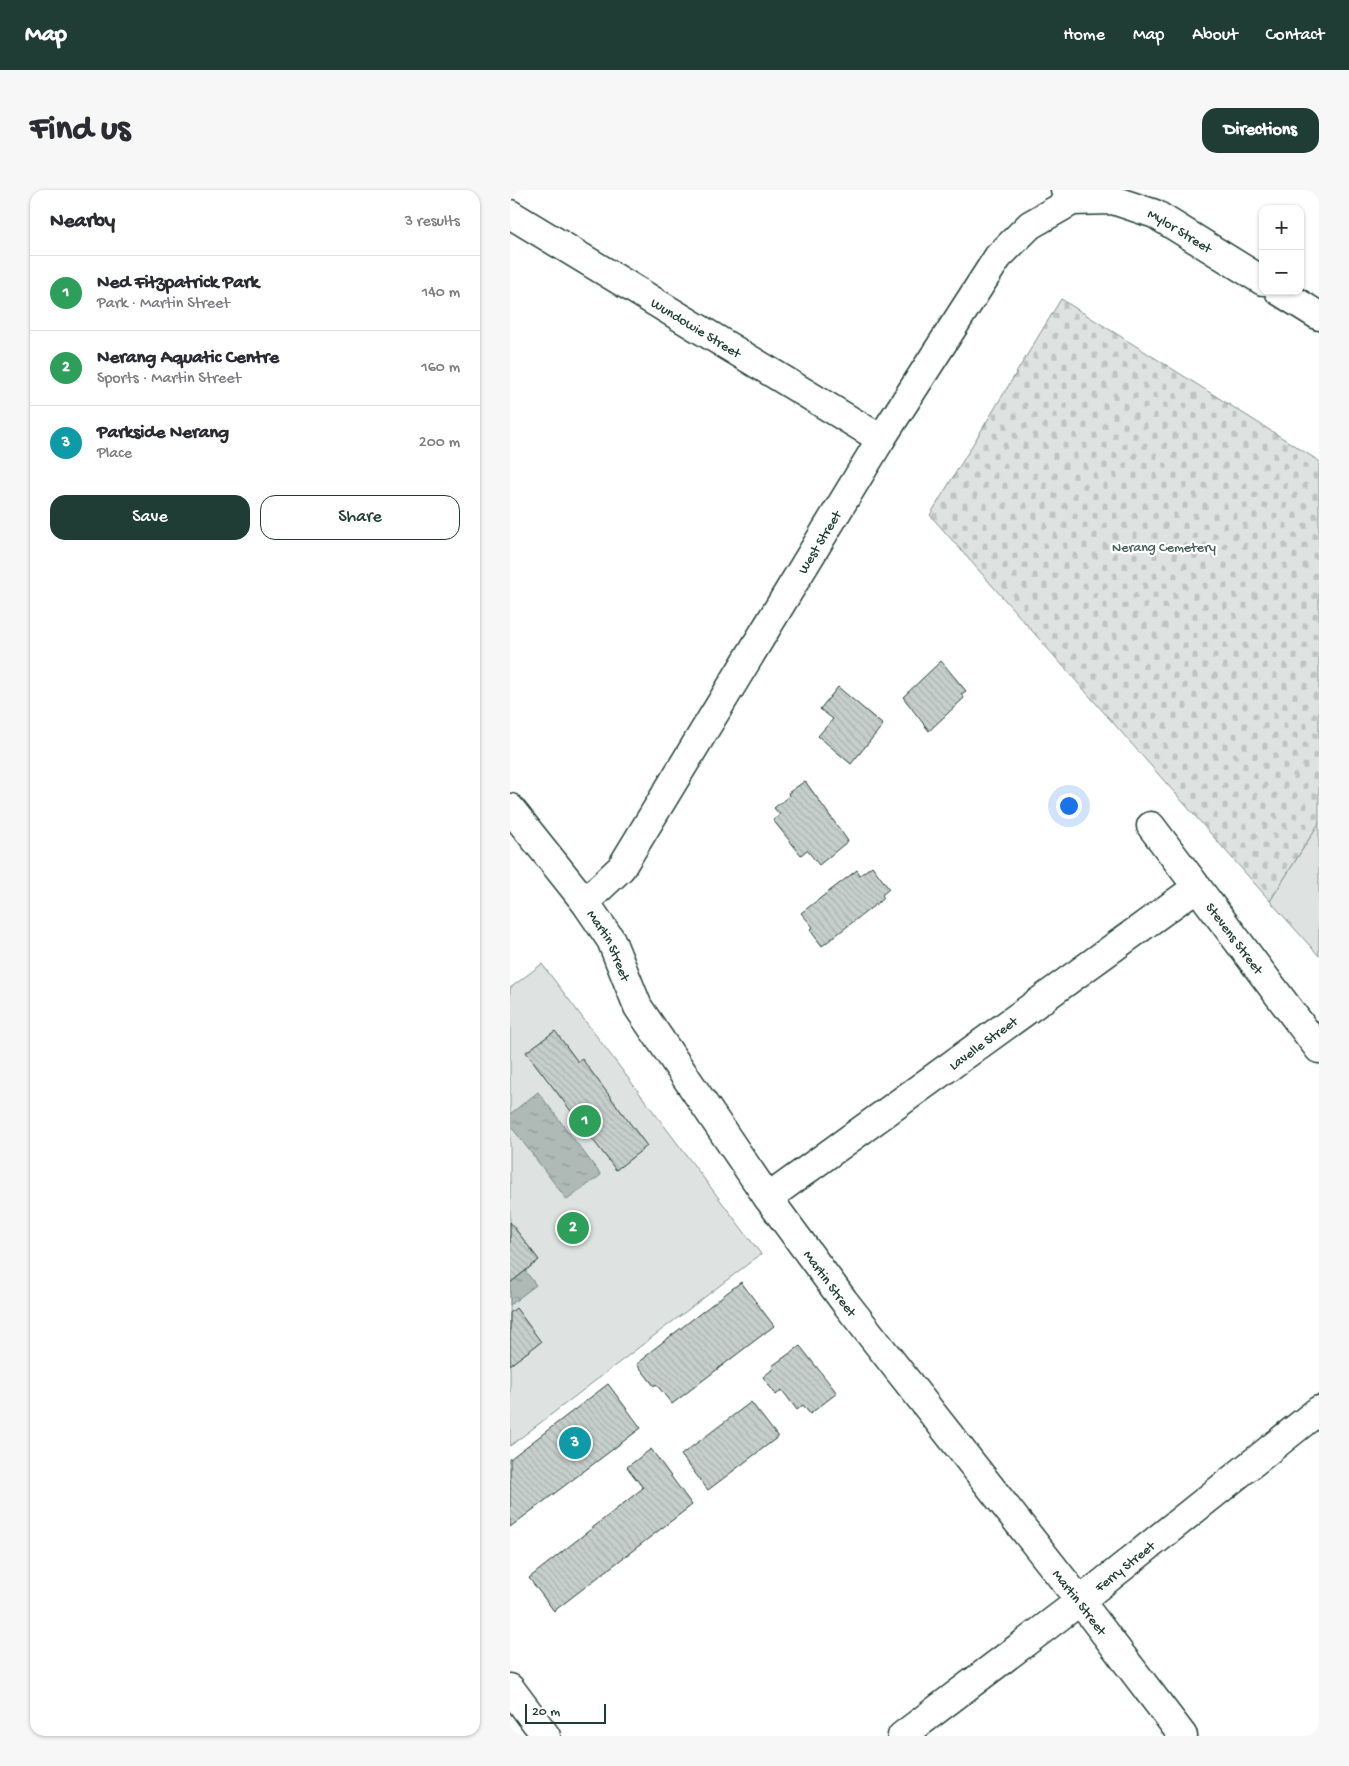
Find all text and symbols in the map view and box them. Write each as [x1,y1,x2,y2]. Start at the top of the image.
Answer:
text: Map [25,21,67,50]
text: Home [1063,25,1105,46]
text: Map [1133,25,1164,46]
text: About [1192,25,1238,46]
text: Contact [1266,25,1324,46]
button: Directions [1202,108,1319,153]
text: Find us [30,110,130,151]
map controls [1259,205,1304,295]
button: + [1259,205,1304,250]
street label: Mylor Street [1145,206,1215,259]
text: Nearby [50,210,115,235]
text: 3 results [405,213,460,232]
button: − [1259,250,1304,295]
text: Ned Fitzpatrick Park [97,272,259,295]
text: 1 [63,284,69,303]
text: 140 m [422,284,460,303]
text: Park · Martin Street [97,295,230,314]
street label: Wundowie Street [647,295,744,364]
text: Nerang Aquatic Centre [97,347,279,370]
text: 2 [62,359,70,378]
text: 160 m [421,359,460,378]
text: Sports · Martin Street [97,370,241,389]
text: Parkside Nerang [97,422,229,445]
text: 3 [62,434,70,453]
text: 200 m [419,434,460,453]
text: Place [97,445,132,464]
button: Save [50,495,250,540]
button: Share [260,495,460,540]
street label: West Street [795,507,847,578]
park label: Nerang Cemetery [1112,540,1216,557]
your location [1056,793,1082,819]
street label: Stevens Street [1201,900,1266,980]
street label: Martin Street [582,907,633,985]
street label: Lavelle Street [946,1013,1023,1075]
pin: 1 [569,1102,601,1140]
pin: 2 [557,1209,589,1247]
street label: Martin Street [798,1248,860,1322]
pin: 3 [559,1424,591,1462]
street label: Ferry Street [1092,1538,1160,1597]
street label: Martin Street [1048,1567,1110,1641]
scale bar [525,1701,606,1724]
text: 20 m [532,1704,560,1721]

